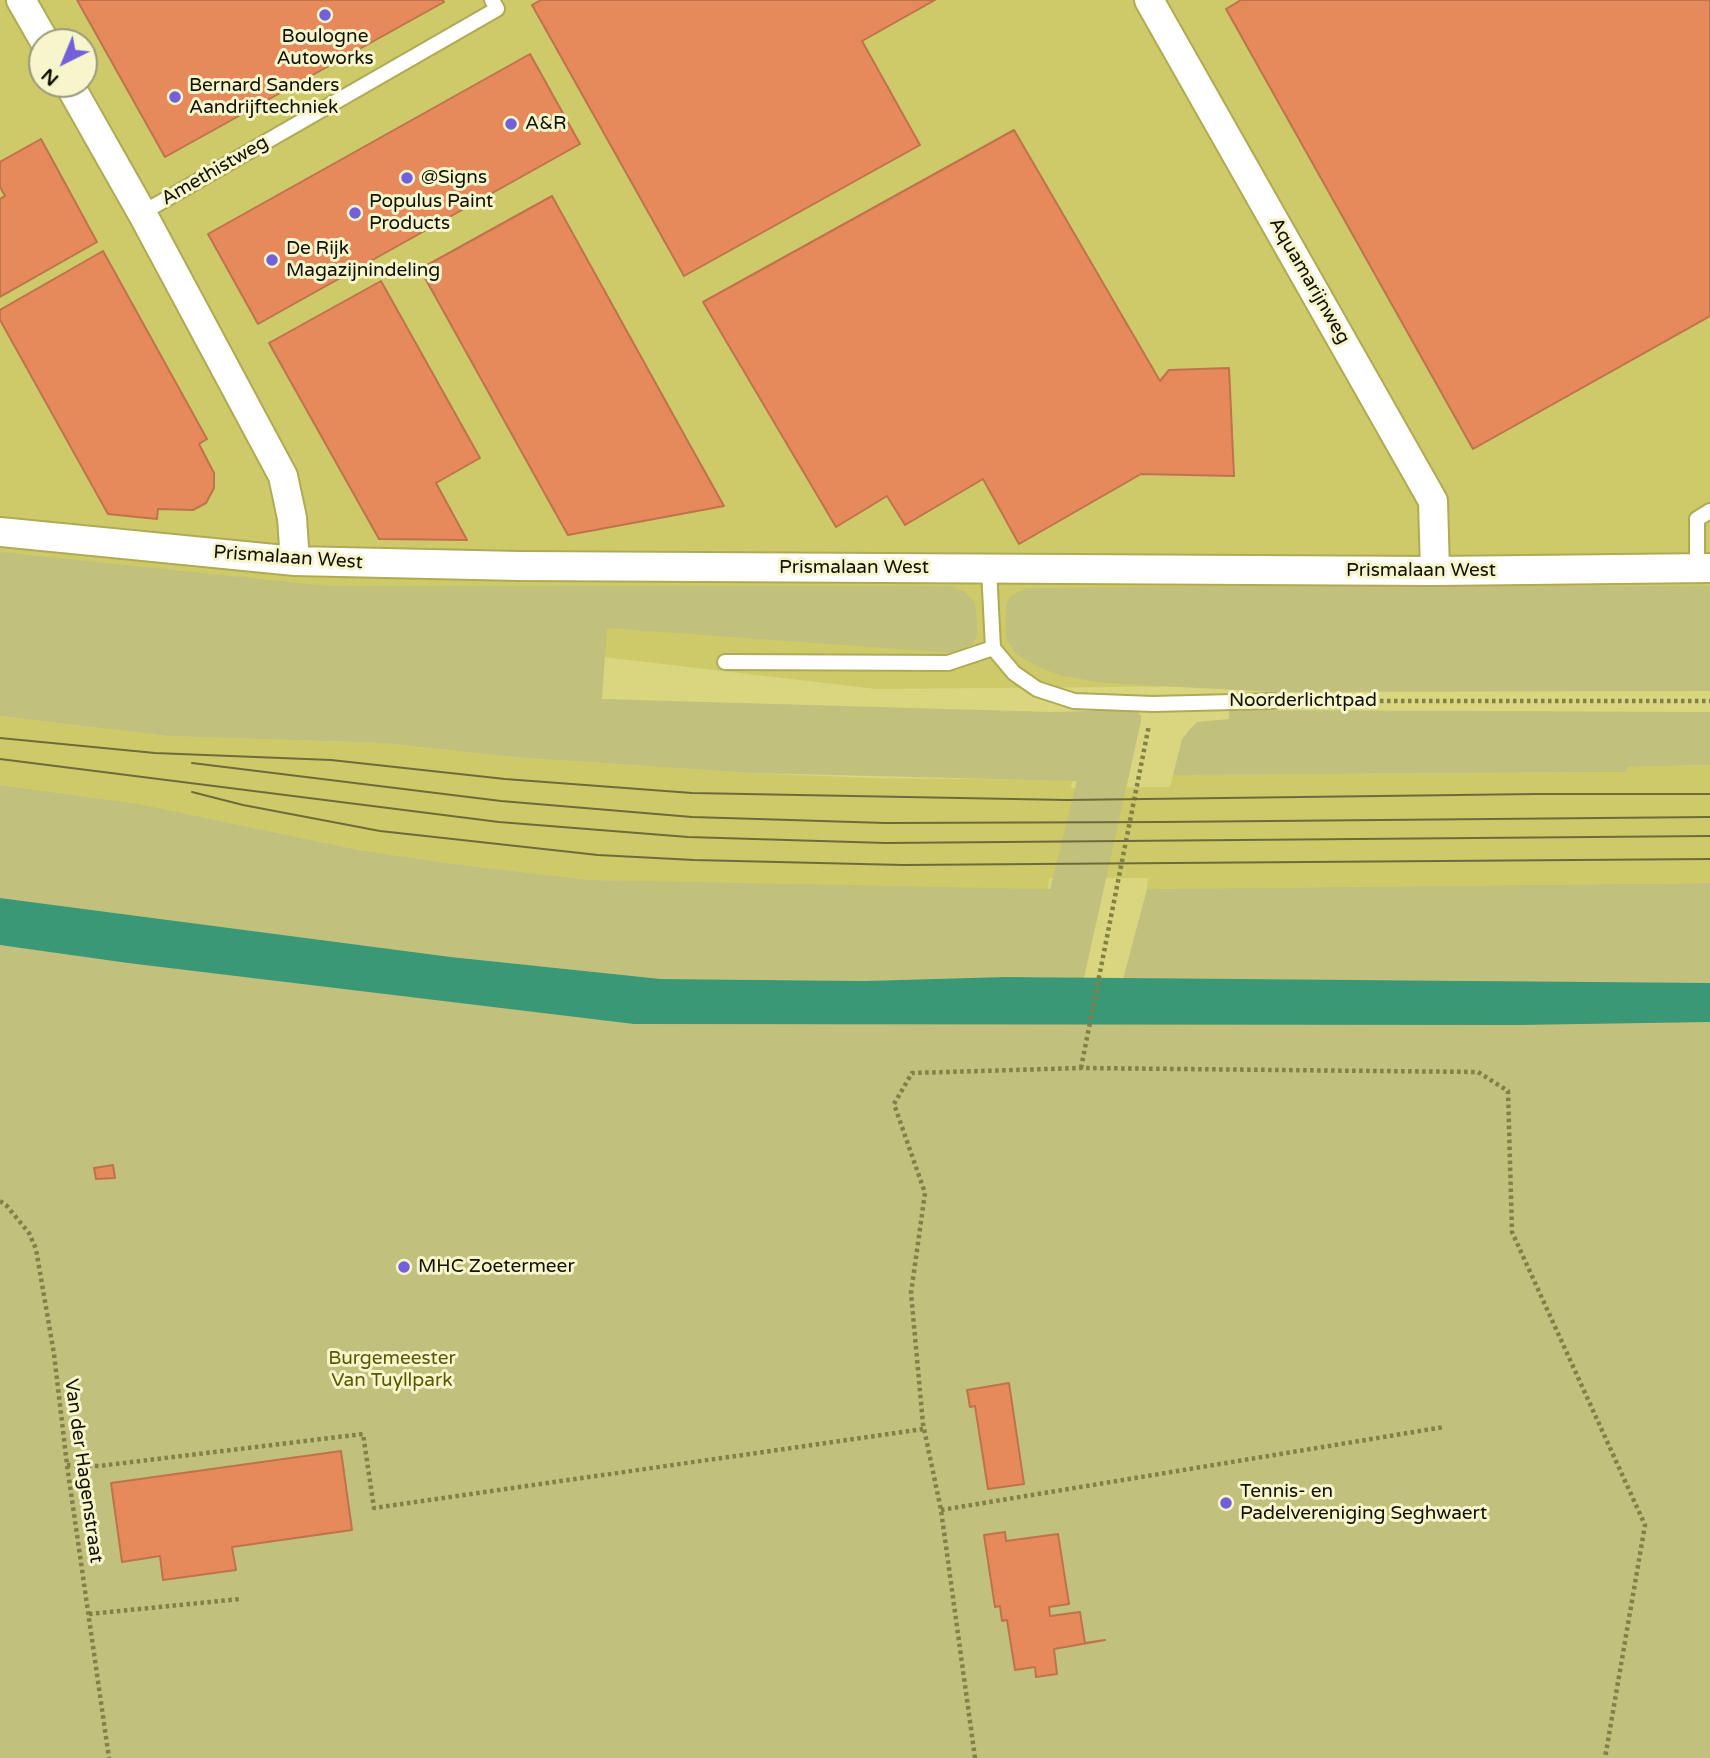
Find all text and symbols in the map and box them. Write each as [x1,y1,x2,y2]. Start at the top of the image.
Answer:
marker: Boulogne Autoworks [317,7,333,23]
place label: Boulogne Autoworks [276,26,374,70]
north arrow [28,28,98,98]
text: N [37,64,63,90]
place label: Bernard Sanders Aandrijftechniek [189,75,339,119]
marker: Bernard Sanders Aandrijftechniek [167,89,183,105]
place label: A&R [525,113,567,135]
marker: A&R [503,116,519,132]
street label: Amethistweg [157,131,273,211]
place label: @Signs [421,167,487,189]
marker: @Signs [399,170,415,186]
place label: Populus Paint Products [369,191,493,235]
marker: Populus Paint Products [347,205,363,221]
street label: Aquamarijnweg [1264,214,1354,348]
place label: De Rijk Magazijnindeling [286,238,440,282]
marker: De Rijk Magazijnindeling [264,252,280,268]
street label: Prismalaan West [212,541,364,575]
street label: Prismalaan West [779,557,929,579]
street label: Prismalaan West [1346,560,1496,582]
street label: Noorderlichtpad [1229,690,1377,712]
place label: MHC Zoetermeer [418,1256,575,1278]
marker: MHC Zoetermeer [396,1259,412,1275]
park label: Burgemeester Van Tuyllpark [328,1348,456,1392]
street label: Van der Hagenstraat [59,1378,107,1564]
place label: Tennis- en Padelvereniging Seghwaert [1240,1481,1487,1525]
marker: Tennis- en Padelvereniging Seghwaert [1218,1495,1234,1511]

